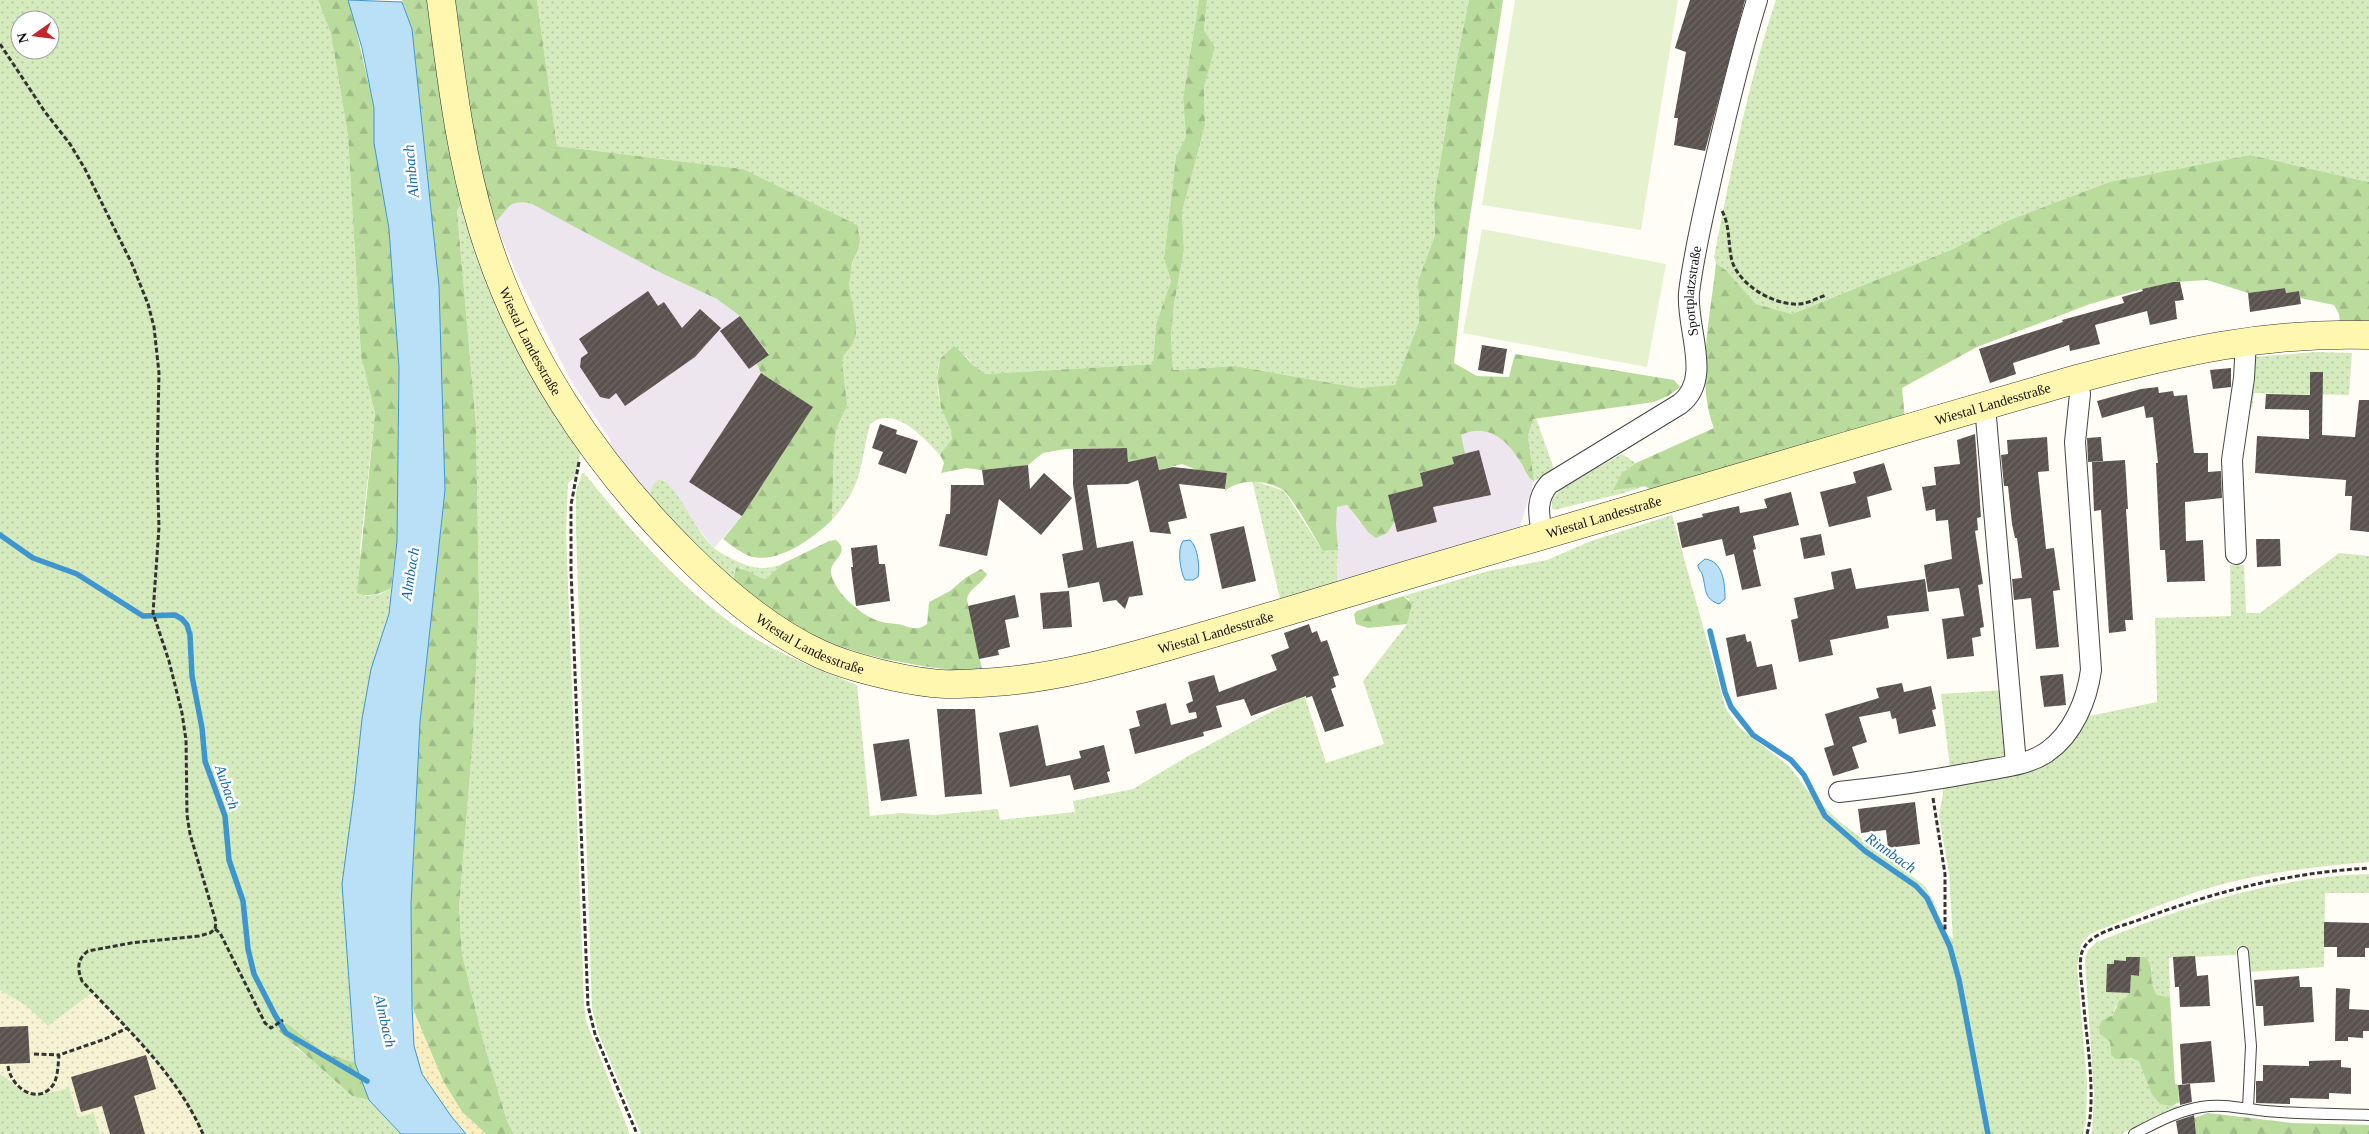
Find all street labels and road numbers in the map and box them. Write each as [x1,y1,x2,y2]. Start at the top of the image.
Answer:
street label: Sportplatzstraße [1681,244,1704,337]
street label: Wiestal Landesstraße [497,285,564,398]
street label: Wiestal Landesstraße [1933,380,2052,428]
street label: Wiestal Landesstraße [1544,493,1663,541]
street label: Wiestal Landesstraße [1156,608,1275,656]
street label: Wiestal Landesstraße [753,610,866,677]

